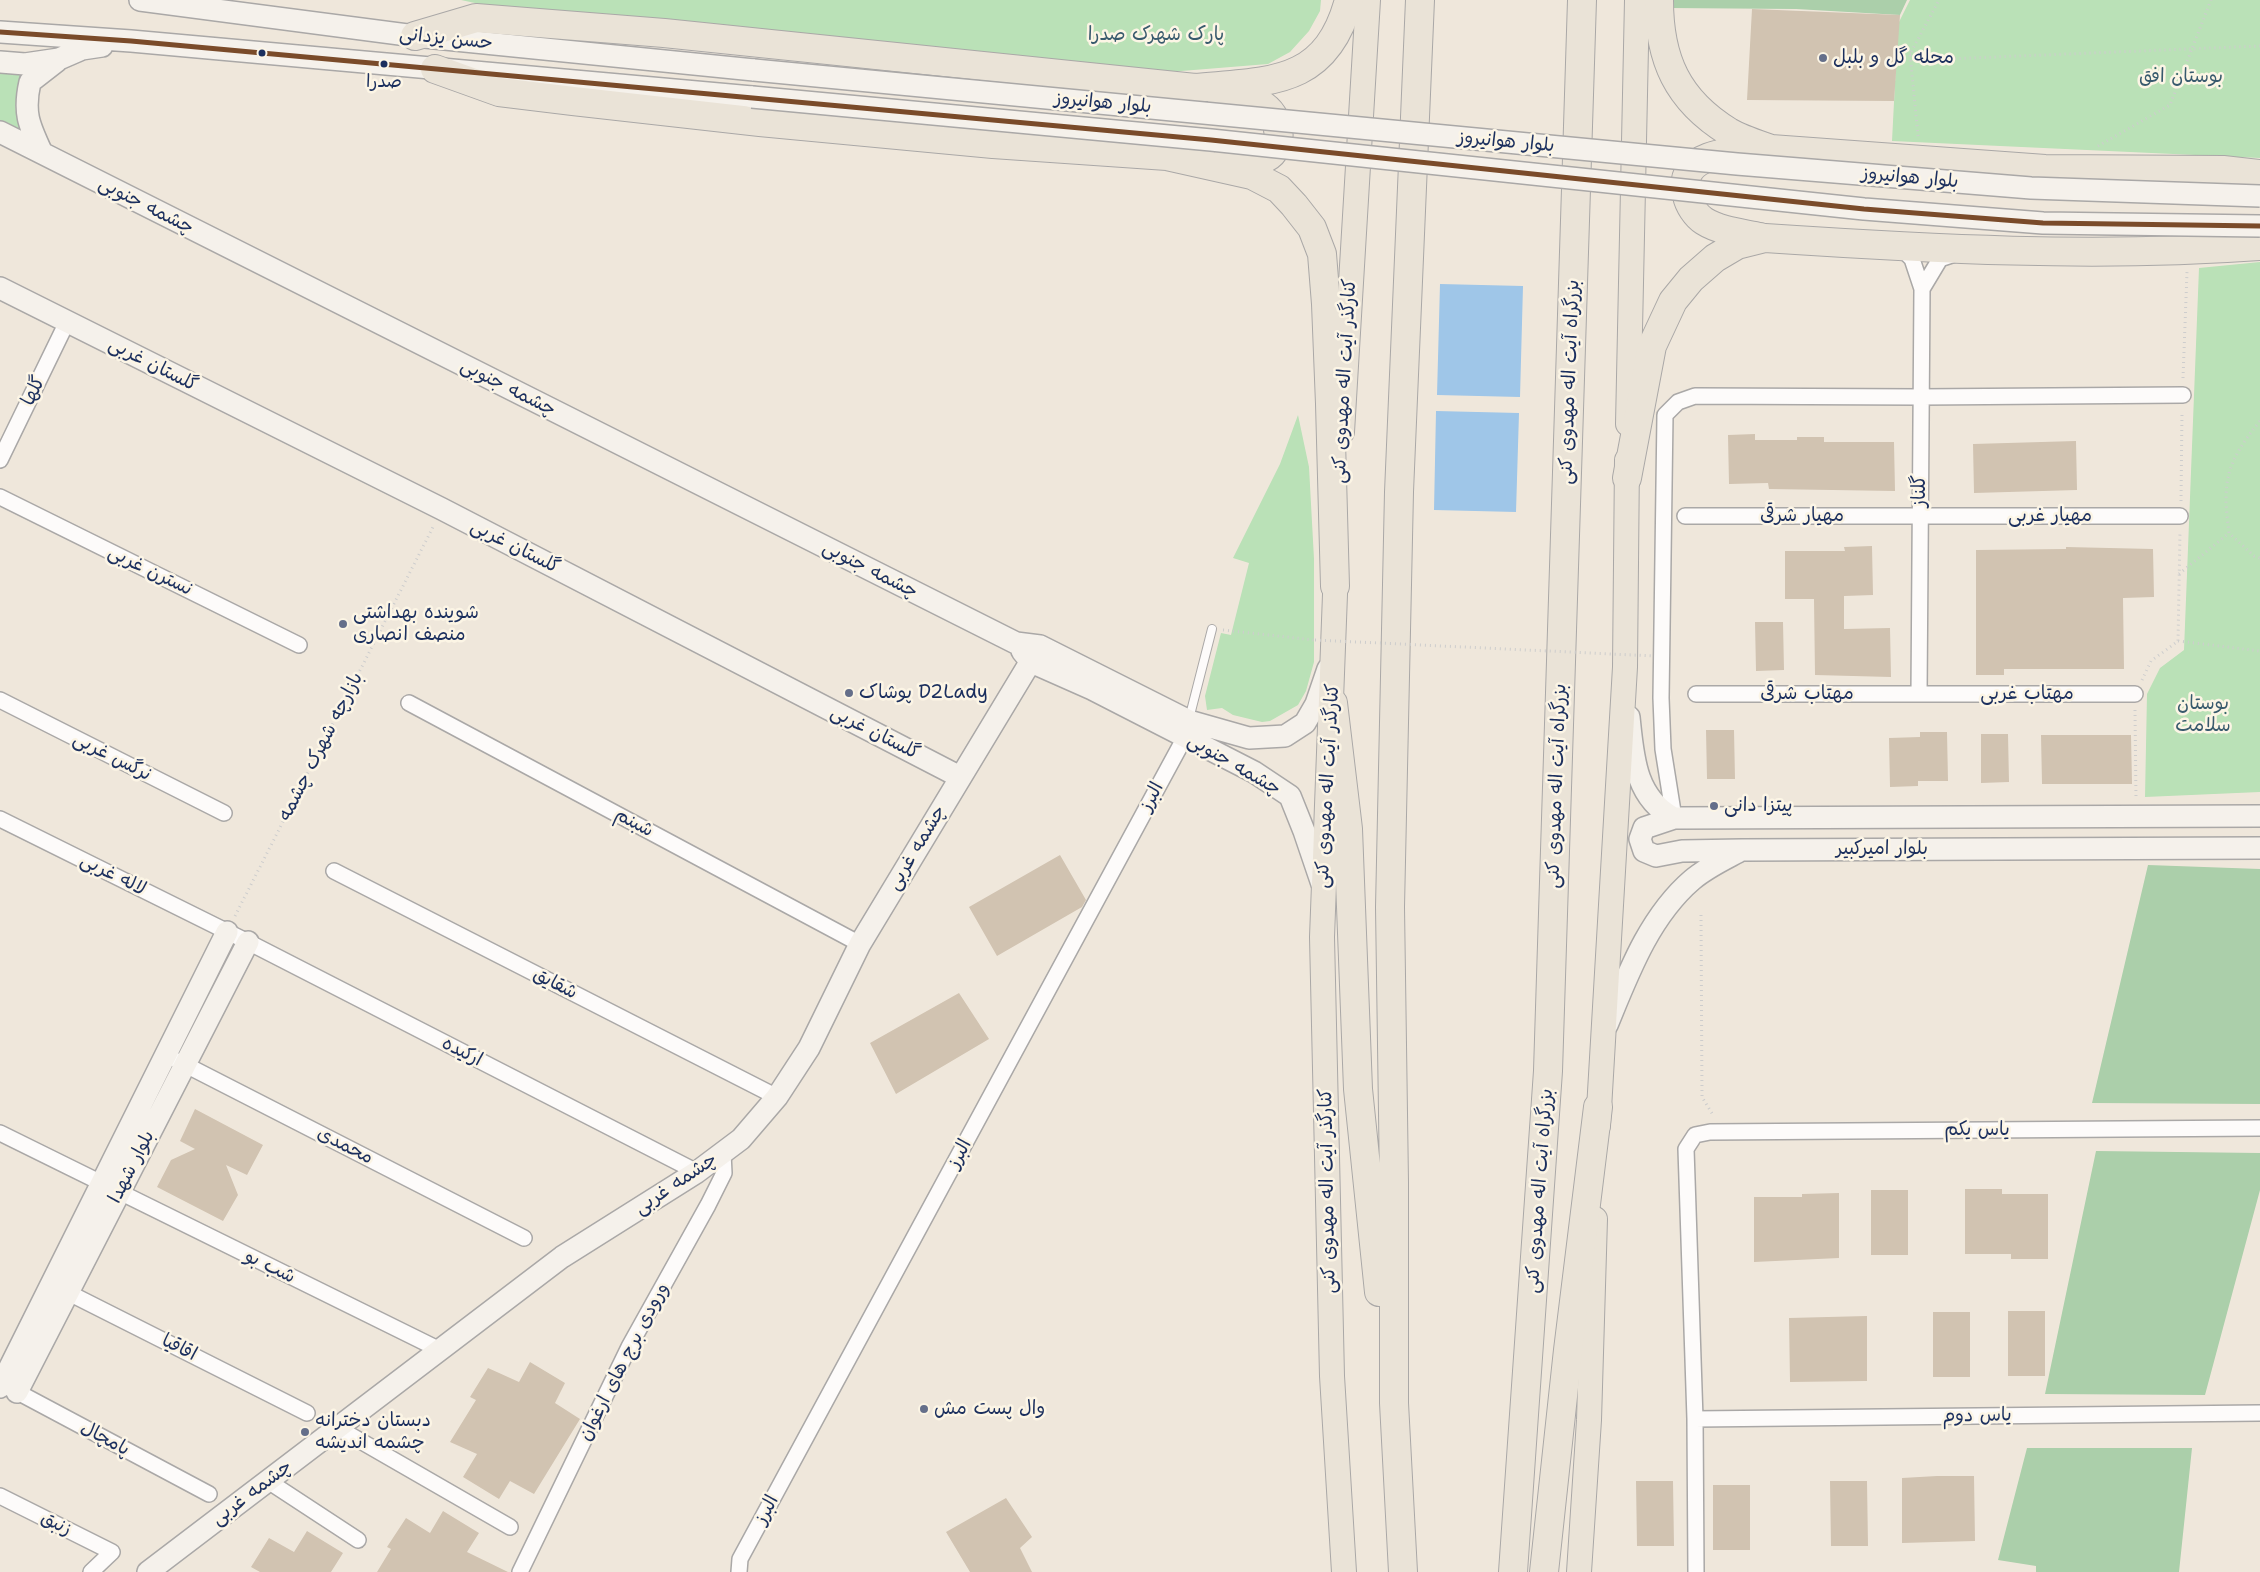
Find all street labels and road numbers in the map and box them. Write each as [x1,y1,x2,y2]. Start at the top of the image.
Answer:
street label: حسن یزدانی [398,23,494,55]
street label: بلوار هوانیروز [1053,87,1153,119]
street label: بلوار هوانیروز [1456,126,1556,158]
street label: بلوار هوانیروز [1860,162,1960,194]
street label: چشمه جنوبی [95,172,197,240]
street label: کنارگذر آیت اله مهدوی کنی [1328,278,1362,484]
street label: بزرگراه آیت اله مهدوی کنی [1555,279,1585,485]
street label: گلستان غربی [105,333,201,397]
street label: چشمه جنوبی [457,354,559,422]
street label: گلها [17,372,51,410]
street label: گلناز [1909,475,1931,507]
street label: مهیار شرقی [1760,505,1844,527]
street label: مهیار غربی [2008,505,2092,527]
street label: گلستان غربی [467,515,563,579]
street label: چشمه جنوبی [819,536,921,604]
street label: نسترن غربی [104,541,196,601]
street label: بازارچه شهرک چشمه [274,669,368,825]
street label: کنارگذر آیت اله مهدوی کنی [1311,683,1345,889]
street label: بزرگراه آیت اله مهدوی کنی [1542,683,1572,889]
street label: مهتاب شرقی [1760,683,1854,705]
street label: مهتاب غربی [1980,683,2074,705]
street label: گلستان غربی [827,701,923,765]
street label: نرگس غربی [69,728,155,786]
street label: چشمه جنوبی [1183,729,1285,801]
street label: البرز [1135,778,1169,816]
street label: چشمه غربی [883,801,951,895]
street label: شبنم [611,803,657,843]
street label: بلوار امیرکبیر [1836,838,1928,860]
street label: لاله غربی [76,849,150,901]
street label: شقایق [529,963,581,1005]
street label: ارکیده [438,1032,486,1072]
street label: کنارگذر آیت اله مهدوی کنی [1315,1088,1341,1294]
street label: بزرگراه آیت اله مهدوی کنی [1521,1088,1559,1294]
street label: یاس یکم [1944,1119,2010,1141]
street label: محمدی [313,1122,377,1170]
street label: بلوار شهدا [104,1127,160,1207]
street label: البرز [943,1135,977,1173]
street label: چشمه غربی [630,1148,722,1220]
street label: شب بو [241,1245,299,1289]
street label: ورودی برج های ارغوان [574,1279,674,1445]
street label: اقاقیا [158,1330,200,1366]
street label: یاس دوم [1942,1404,2012,1428]
street label: پامچال [77,1417,133,1461]
street label: چشمه غربی [207,1455,297,1531]
street label: البرز [750,1491,784,1529]
street label: زنبق [37,1507,75,1541]

